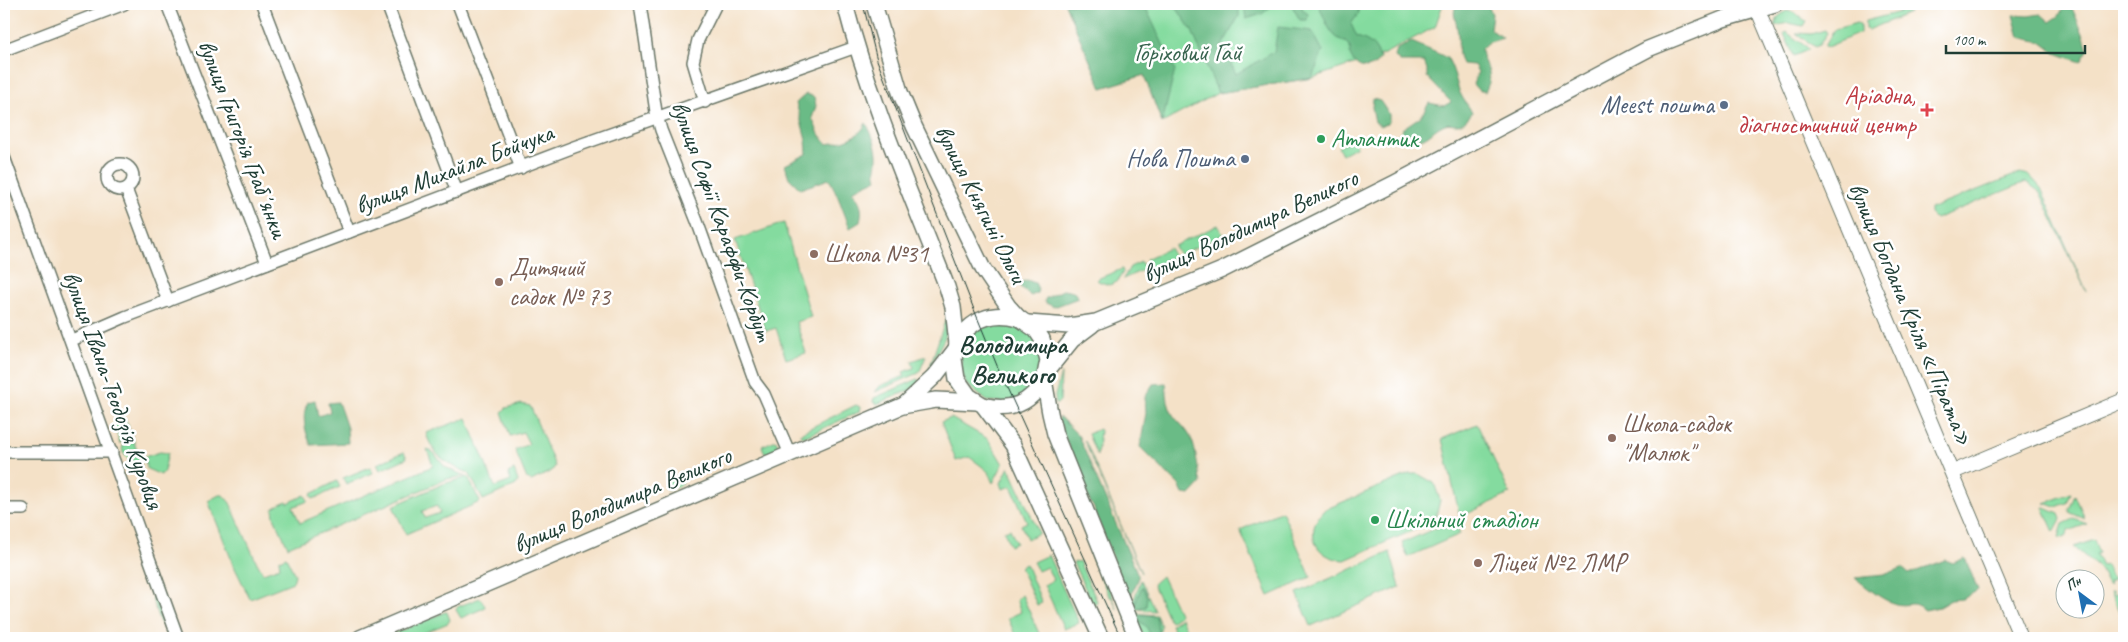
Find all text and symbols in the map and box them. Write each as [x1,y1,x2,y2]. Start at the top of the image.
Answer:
scale bar [1946,22,2084,54]
text: 100 m [1953,31,1987,50]
street label: вулиця Григорія Грабʼянки [190,35,296,245]
park label: Горіховий Гай [1134,37,1243,69]
place label: Аріадна, діагностичний центр [1738,80,1918,141]
place label: Meest пошта [1601,89,1716,121]
street label: вулиця Софії Караффи-Корбут [664,96,781,346]
marker: Meest пошта [1718,99,1730,111]
marker: Аріадна, діагностичний центр [1920,103,1934,117]
street label: вулиця Михайла Бойчука [350,116,559,222]
street label: вулиця Княгині Ольги [927,119,1035,290]
place label: Атлантик [1331,123,1420,155]
marker: Атлантик [1315,133,1327,145]
place label: Нова Пошта [1126,143,1237,175]
marker: Нова Пошта [1239,153,1251,165]
street label: вулиця Володимира Великого [1137,162,1364,290]
street label: вулиця Богдана Кріля «Пірата» [1841,178,1981,450]
place label: Школа №31 [824,238,930,270]
marker: Школа №31 [808,248,820,260]
place label: Дитячий садок № 73 [509,252,612,313]
street label: вулиця Івана-Теодозія Куровця [55,266,171,514]
marker: Дитячий садок № 73 [493,276,505,288]
district label: Володимира Великого [959,328,1069,391]
place label: Школа-садок "Малюк" [1622,408,1733,469]
marker: Школа-садок "Малюк" [1606,432,1618,444]
street label: вулиця Володимира Великого [508,439,737,560]
place label: Шкільний стадіон [1385,504,1540,536]
marker: Шкільний стадіон [1369,514,1381,526]
place label: Ліцей №2 ЛМР [1488,547,1629,579]
marker: Ліцей №2 ЛМР [1472,557,1484,569]
north arrow [2056,570,2106,620]
text: Пн [2063,572,2085,594]

